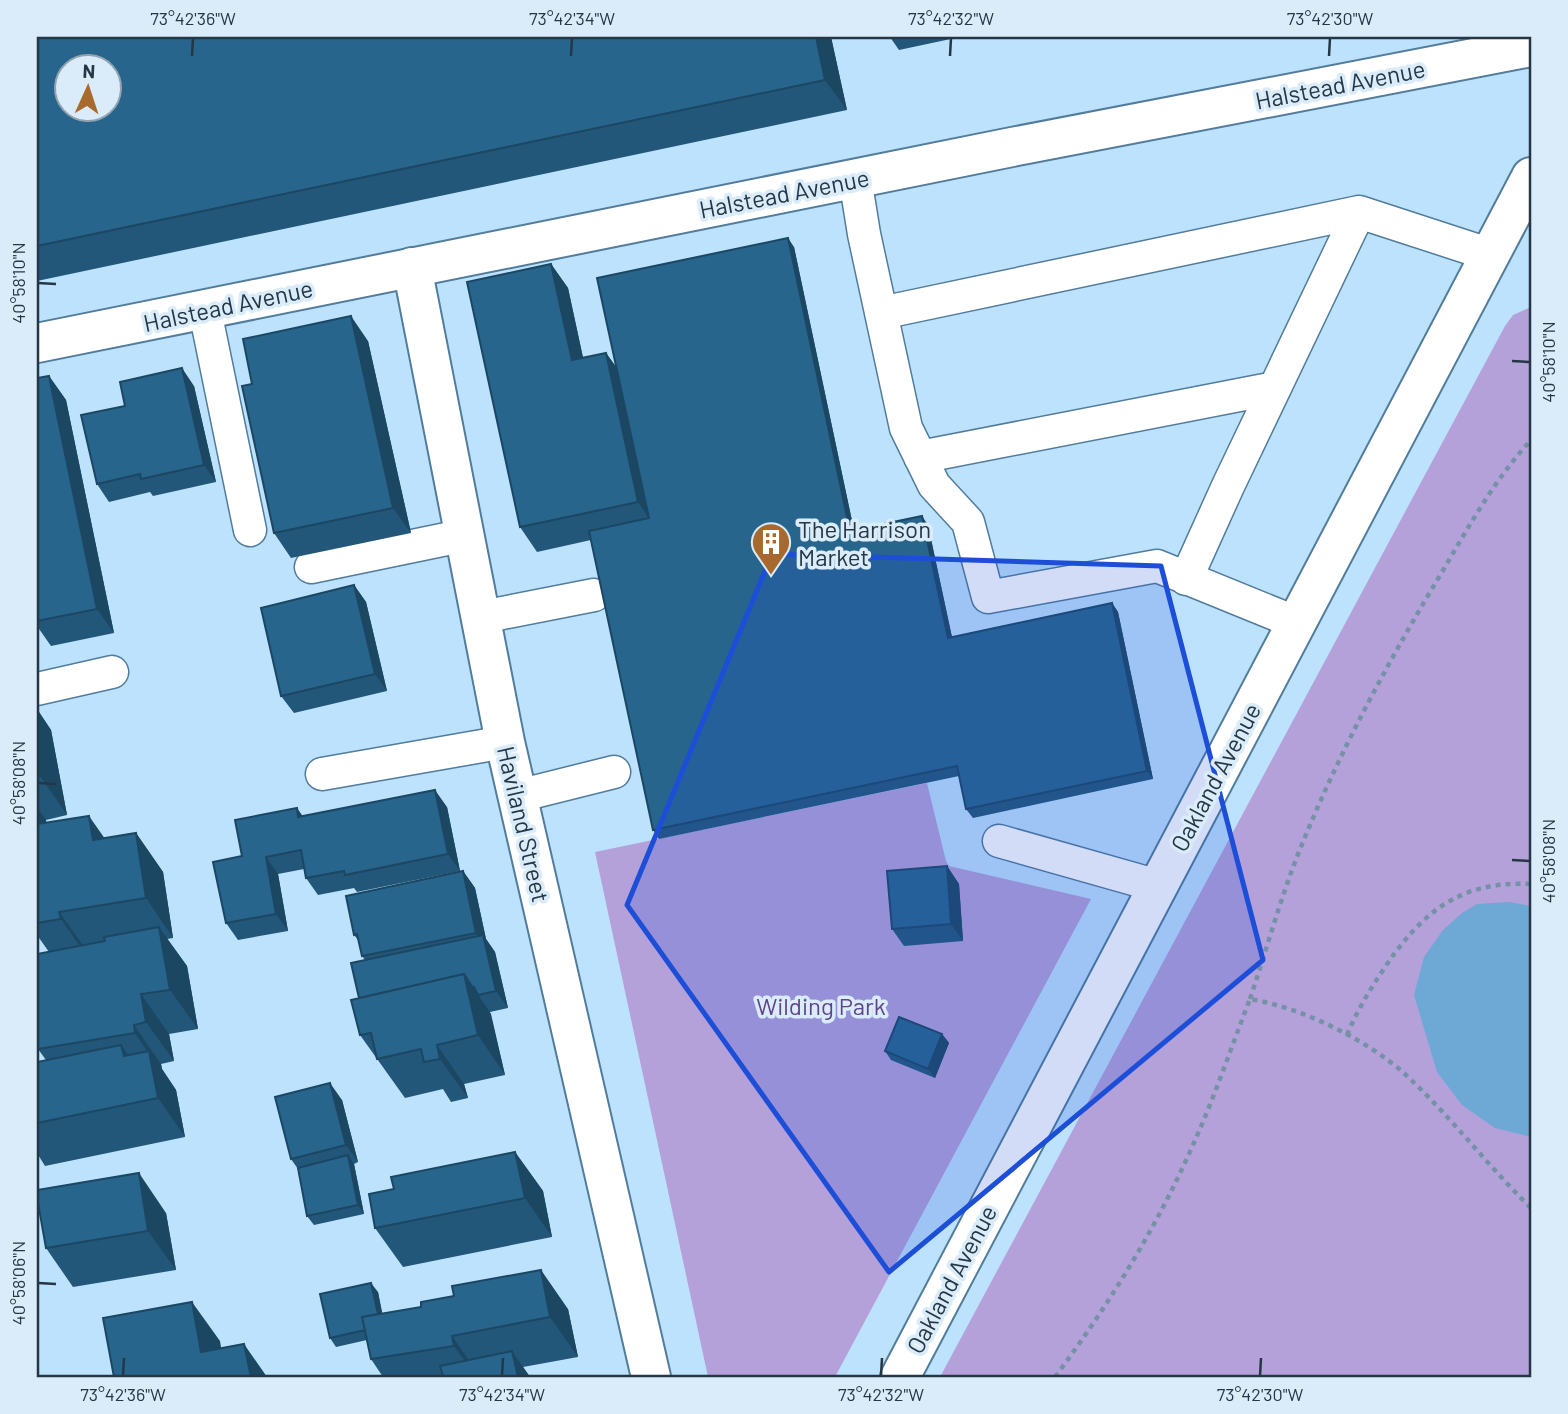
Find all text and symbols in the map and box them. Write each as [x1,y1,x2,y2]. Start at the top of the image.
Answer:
text: 73°42'36"W [150,7,236,29]
text: 73°42'34"W [529,7,615,29]
text: 73°42'32"W [908,7,994,29]
text: 73°42'30"W [1287,7,1373,29]
north arrow [52,52,122,122]
street label: Halstead Avenue [1253,53,1427,115]
text: N [82,59,96,82]
street label: Halstead Avenue [697,162,871,224]
text: 40°58'10"N [7,242,29,324]
street label: Halstead Avenue [141,273,315,337]
text: 40°58'10"N [1537,321,1559,403]
place label: The Harrison Market [798,514,931,571]
building icon: The Harrison Market [750,521,792,576]
street label: Oakland Avenue [1164,698,1266,856]
text: 40°58'08"N [7,741,29,825]
street label: Haviland Street [492,743,556,905]
text: 40°58'08"N [1537,819,1559,903]
park label: Wilding Park [756,991,886,1020]
street label: Oakland Avenue [900,1200,1002,1358]
text: 40°58'06"N [7,1241,29,1325]
text: 73°42'36"W [80,1383,166,1405]
text: 73°42'34"W [459,1383,545,1405]
text: 73°42'32"W [838,1383,924,1405]
text: 73°42'30"W [1217,1383,1303,1405]

